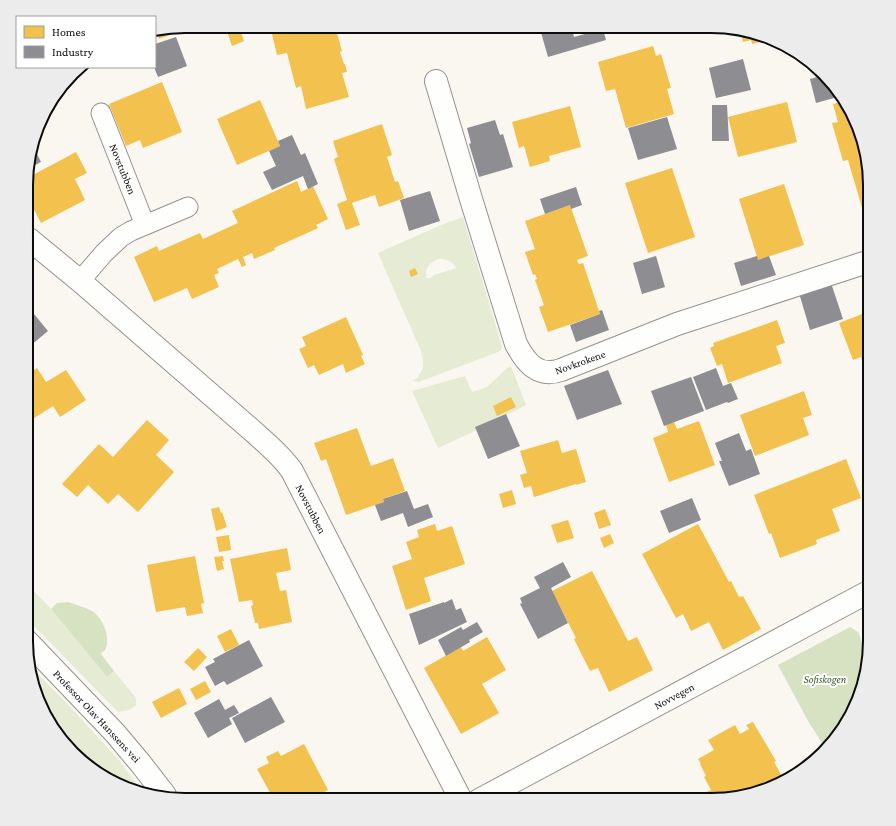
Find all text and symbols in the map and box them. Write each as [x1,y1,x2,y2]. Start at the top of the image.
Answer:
legend [16,16,156,68]
text: Homes [52,25,86,39]
text: Industry [52,45,94,59]
street label: Novstubben [107,142,139,196]
street label: Novkrokene [553,347,607,377]
street label: Novstubben [294,482,329,536]
street label: Professor Olav Hanssens vei [51,667,143,765]
park label: Sofiskogen [804,673,847,686]
street label: Novvegen [652,680,697,712]

